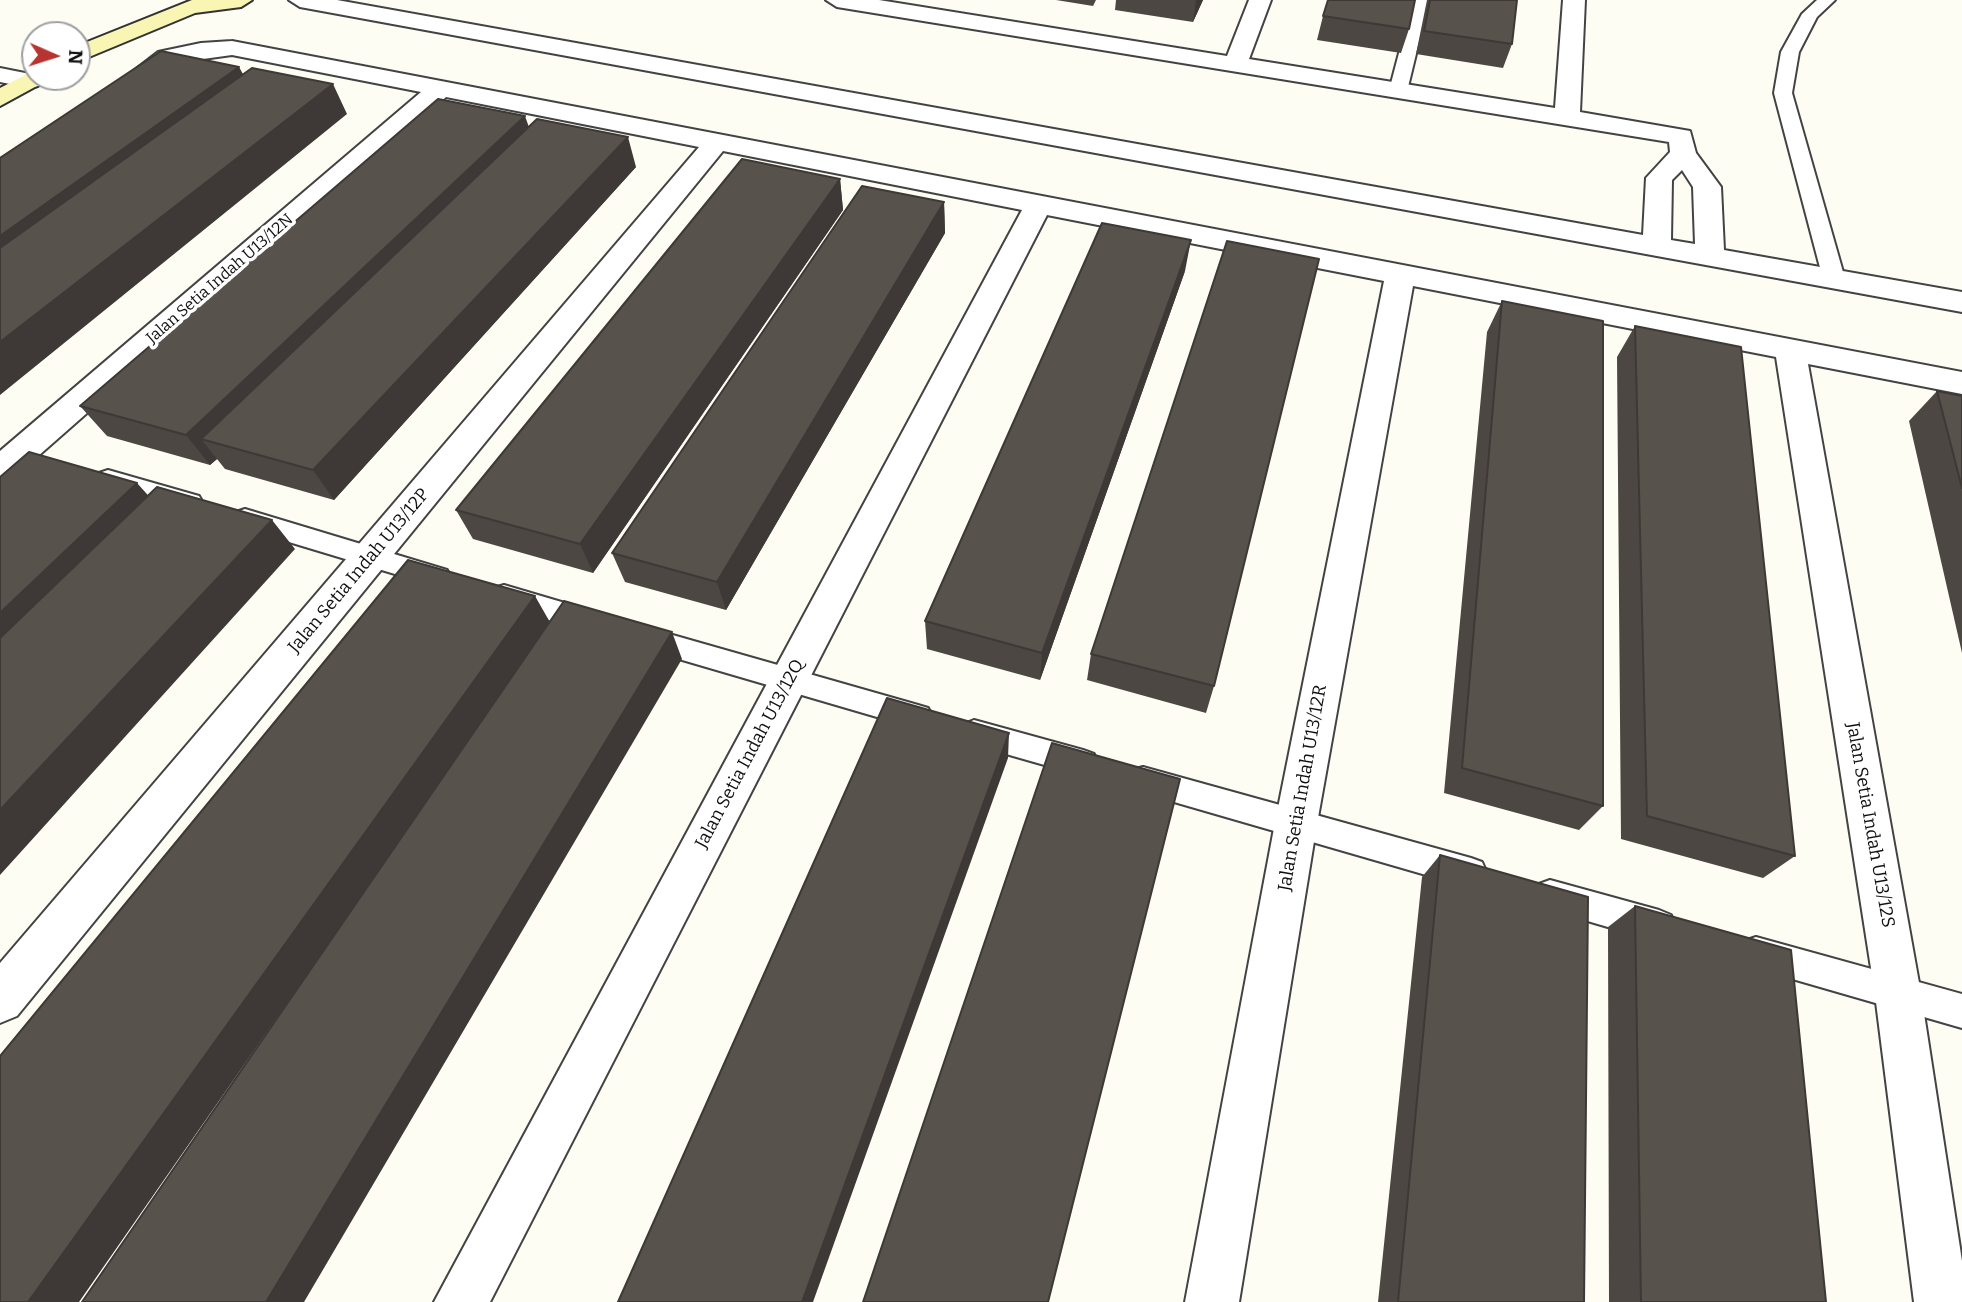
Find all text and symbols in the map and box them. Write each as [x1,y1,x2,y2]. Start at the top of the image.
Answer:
north arrow [21,21,91,91]
text: N [64,49,87,65]
street label: Jalan Setia Indah U13/12N [143,210,297,348]
street label: Jalan Setia Indah U13/12P [284,484,434,658]
street label: Jalan Setia Indah U13/12Q [691,656,809,852]
street label: Jalan Setia Indah U13/12R [1274,683,1332,893]
street label: Jalan Setia Indah U13/12S [1841,721,1899,929]

